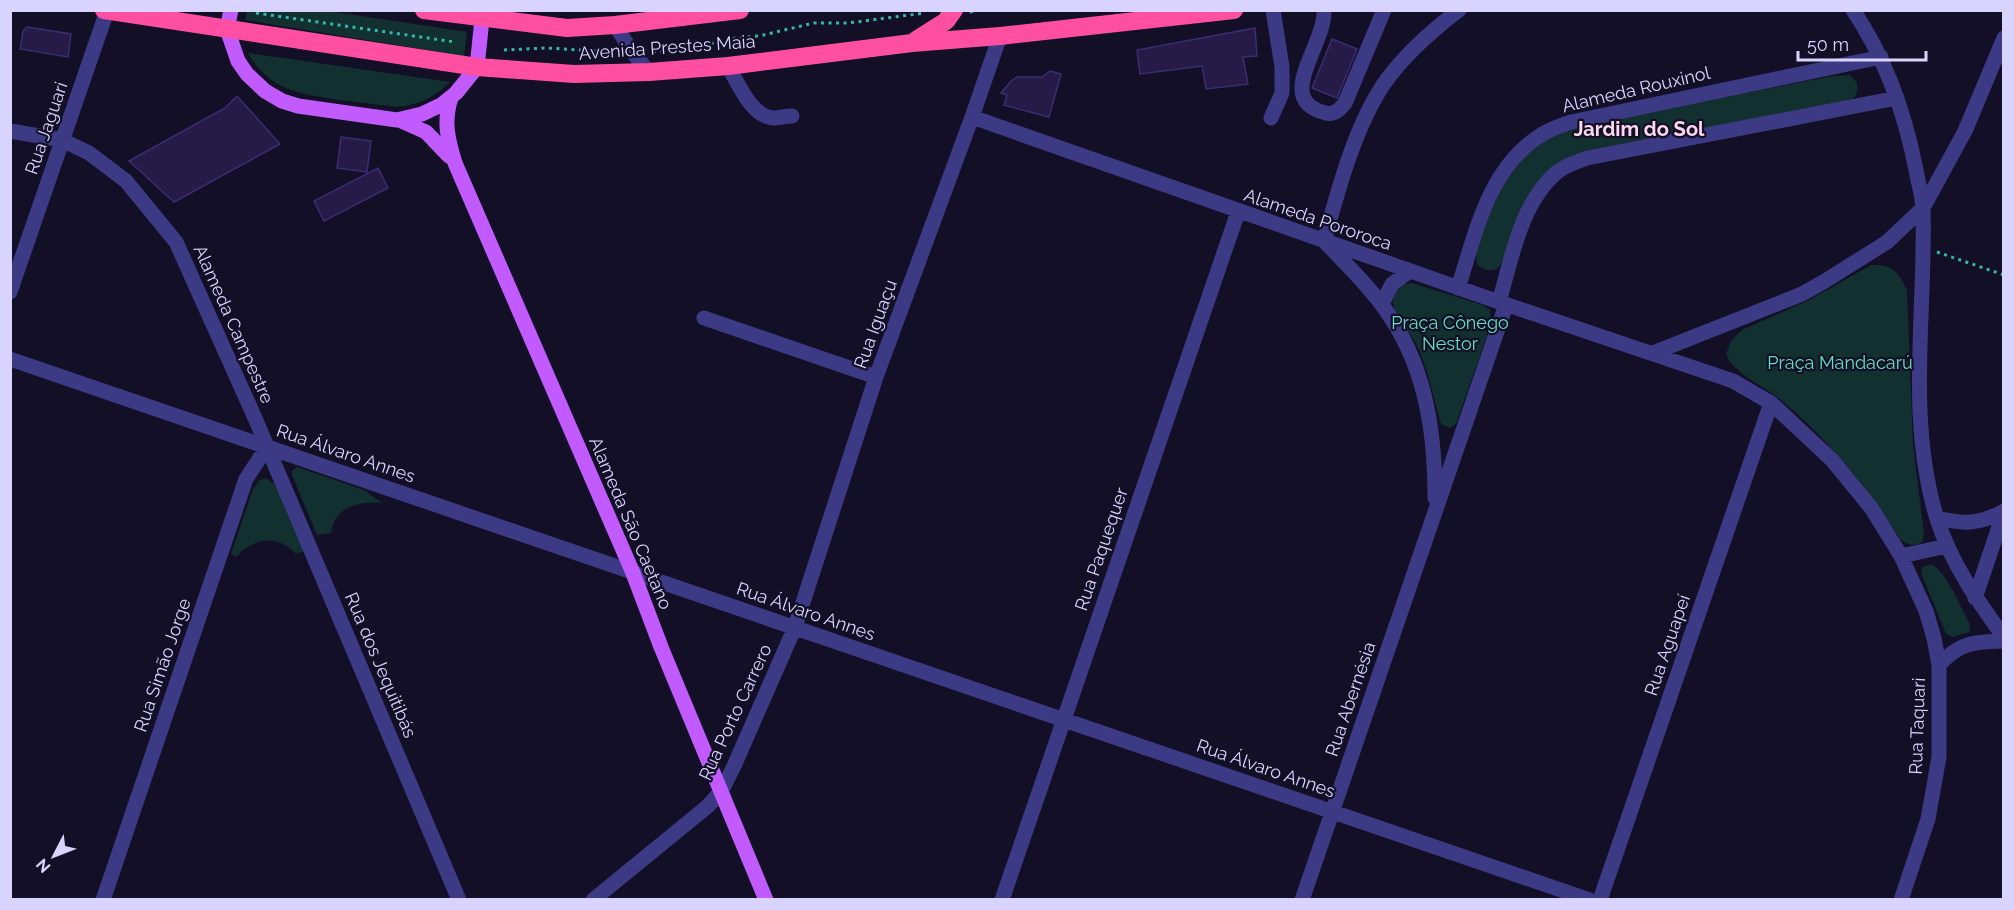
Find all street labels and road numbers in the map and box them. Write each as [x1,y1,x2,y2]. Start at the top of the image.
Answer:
street label: Avenida Prestes Maia [578,30,756,64]
street label: Alameda Rouxinol [1560,62,1712,116]
street label: Rua Jaguari [20,79,72,177]
street label: Alameda Pororoca [1242,184,1394,254]
street label: Alameda Campestre [190,241,279,407]
street label: Rua Iguaçu [849,277,901,371]
street label: Rua Álvaro Annes [274,418,419,487]
street label: Alameda São Caetano [585,434,677,613]
street label: Rua Paquequer [1070,484,1132,613]
street label: Rua Álvaro Annes [734,576,879,645]
street label: Rua dos Jequitibás [341,589,421,741]
street label: Rua Aguapeí [1640,592,1694,698]
street label: Rua Simão Jorge [129,595,195,734]
street label: Rua Abernésia [1321,639,1379,759]
street label: Rua Porto Carrero [694,640,776,783]
street label: Rua Taquari [1905,677,1929,775]
street label: Rua Álvaro Annes [1194,733,1339,802]

